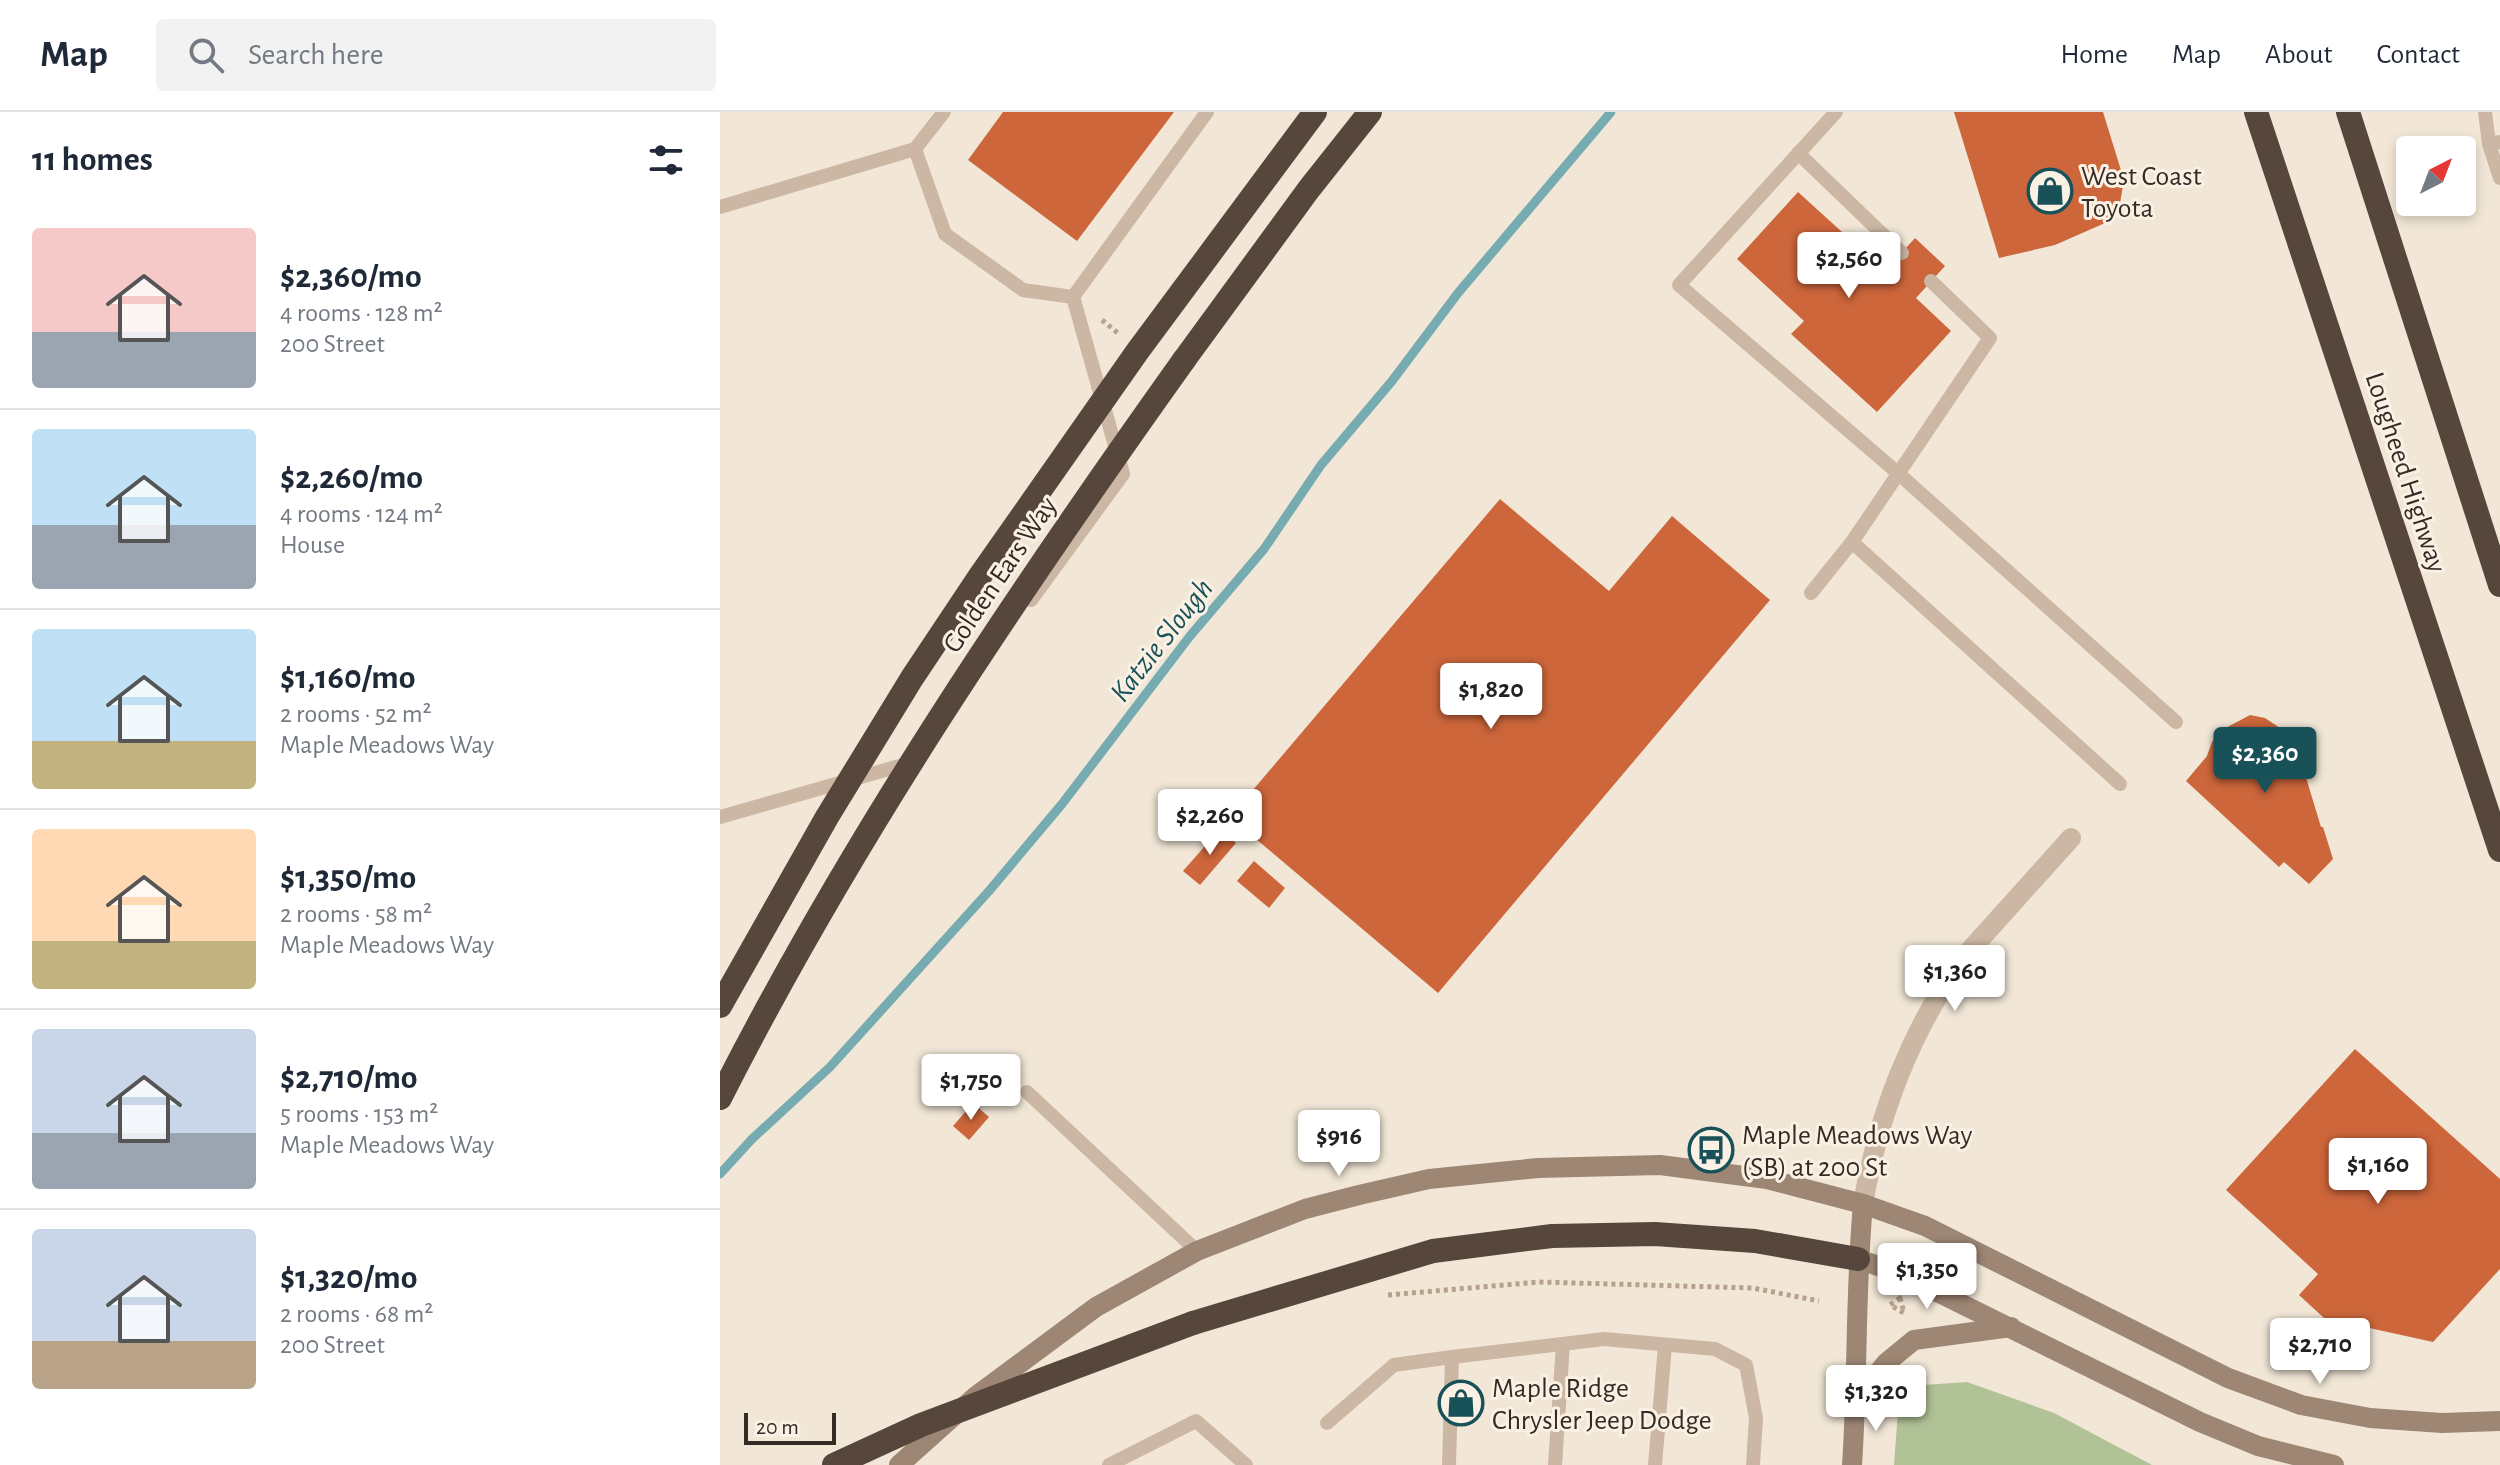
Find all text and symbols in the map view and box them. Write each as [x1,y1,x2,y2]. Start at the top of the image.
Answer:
search box [156,19,716,91]
icon: search [184,33,228,77]
text: Map [40,36,108,74]
text: Search here [248,40,384,70]
text: Home [2061,41,2128,69]
text: Map [2172,41,2221,69]
text: About [2265,41,2333,69]
text: Contact [2377,41,2460,69]
north arrow [2396,136,2476,216]
map controls [2396,136,2476,216]
icon: filters [644,138,688,182]
text: 11 homes [32,143,153,177]
place label: West Coast Toyota [2081,163,2202,223]
shop icon: West Coast Toyota [2026,167,2074,215]
pin: $2,560 [1784,232,1914,300]
text: $2,560 [1815,245,1883,271]
icon: home [96,260,192,356]
text: $2,360/mo [280,260,422,294]
text: 4 rooms · 128 m² [280,300,443,326]
text: 200 Street [280,331,385,357]
street label: Lougheed Highway [2359,369,2451,576]
icon: home [96,461,192,557]
text: $2,260/mo [280,461,423,495]
street label: Golden Ears Way [938,492,1063,658]
text: 4 rooms · 124 m² [280,501,443,527]
text: House [280,532,345,558]
water label: Katzie Slough [1105,573,1219,708]
icon: home [96,661,192,757]
text: $1,160/mo [280,661,416,695]
pin: $1,820 [1426,663,1556,731]
text: $1,820 [1458,676,1524,702]
text: 2 rooms · 52 m² [280,701,432,727]
pin: $2,360 [2200,727,2330,795]
text: Maple Meadows Way [280,732,494,758]
text: $2,360 [2231,740,2299,766]
pin: $2,260 [1145,789,1275,857]
text: $2,260 [1176,802,1244,828]
icon: home [96,861,192,957]
text: $1,350/mo [280,861,416,895]
text: 2 rooms · 58 m² [280,901,432,927]
text: Maple Meadows Way [280,932,494,958]
pin: $1,360 [1890,945,2020,1013]
text: $1,360 [1923,958,1987,984]
pin: $1,750 [906,1054,1036,1122]
icon: home [96,1061,192,1157]
text: $2,710/mo [280,1061,418,1095]
text: $1,750 [939,1067,1003,1093]
text: 5 rooms · 153 m² [280,1101,438,1127]
pin: $916 [1292,1110,1386,1178]
place label: Maple Meadows Way (SB) at 200 St [1742,1122,1973,1182]
text: $916 [1316,1123,1362,1149]
bus stop icon: Maple Meadows Way (SB) at 200 St [1687,1126,1735,1174]
text: Maple Meadows Way [280,1132,494,1158]
pin: $1,160 [2313,1138,2443,1206]
text: $1,160 [2347,1151,2409,1177]
pin: $1,350 [1862,1243,1992,1311]
text: $1,350 [1896,1256,1959,1282]
icon: home [96,1261,192,1357]
text: $1,320/mo [280,1261,418,1295]
text: 2 rooms · 68 m² [280,1301,433,1327]
pin: $2,710 [2255,1318,2385,1386]
text: $2,710 [2288,1331,2352,1357]
text: 200 Street [280,1332,385,1358]
pin: $1,320 [1811,1365,1941,1433]
place label: Maple Ridge Chrysler Jeep Dodge [1492,1375,1712,1435]
text: $1,320 [1844,1378,1908,1404]
shop icon: Maple Ridge Chrysler Jeep Dodge [1437,1379,1485,1427]
scale bar [744,1409,836,1445]
text: 20 m [756,1416,799,1438]

